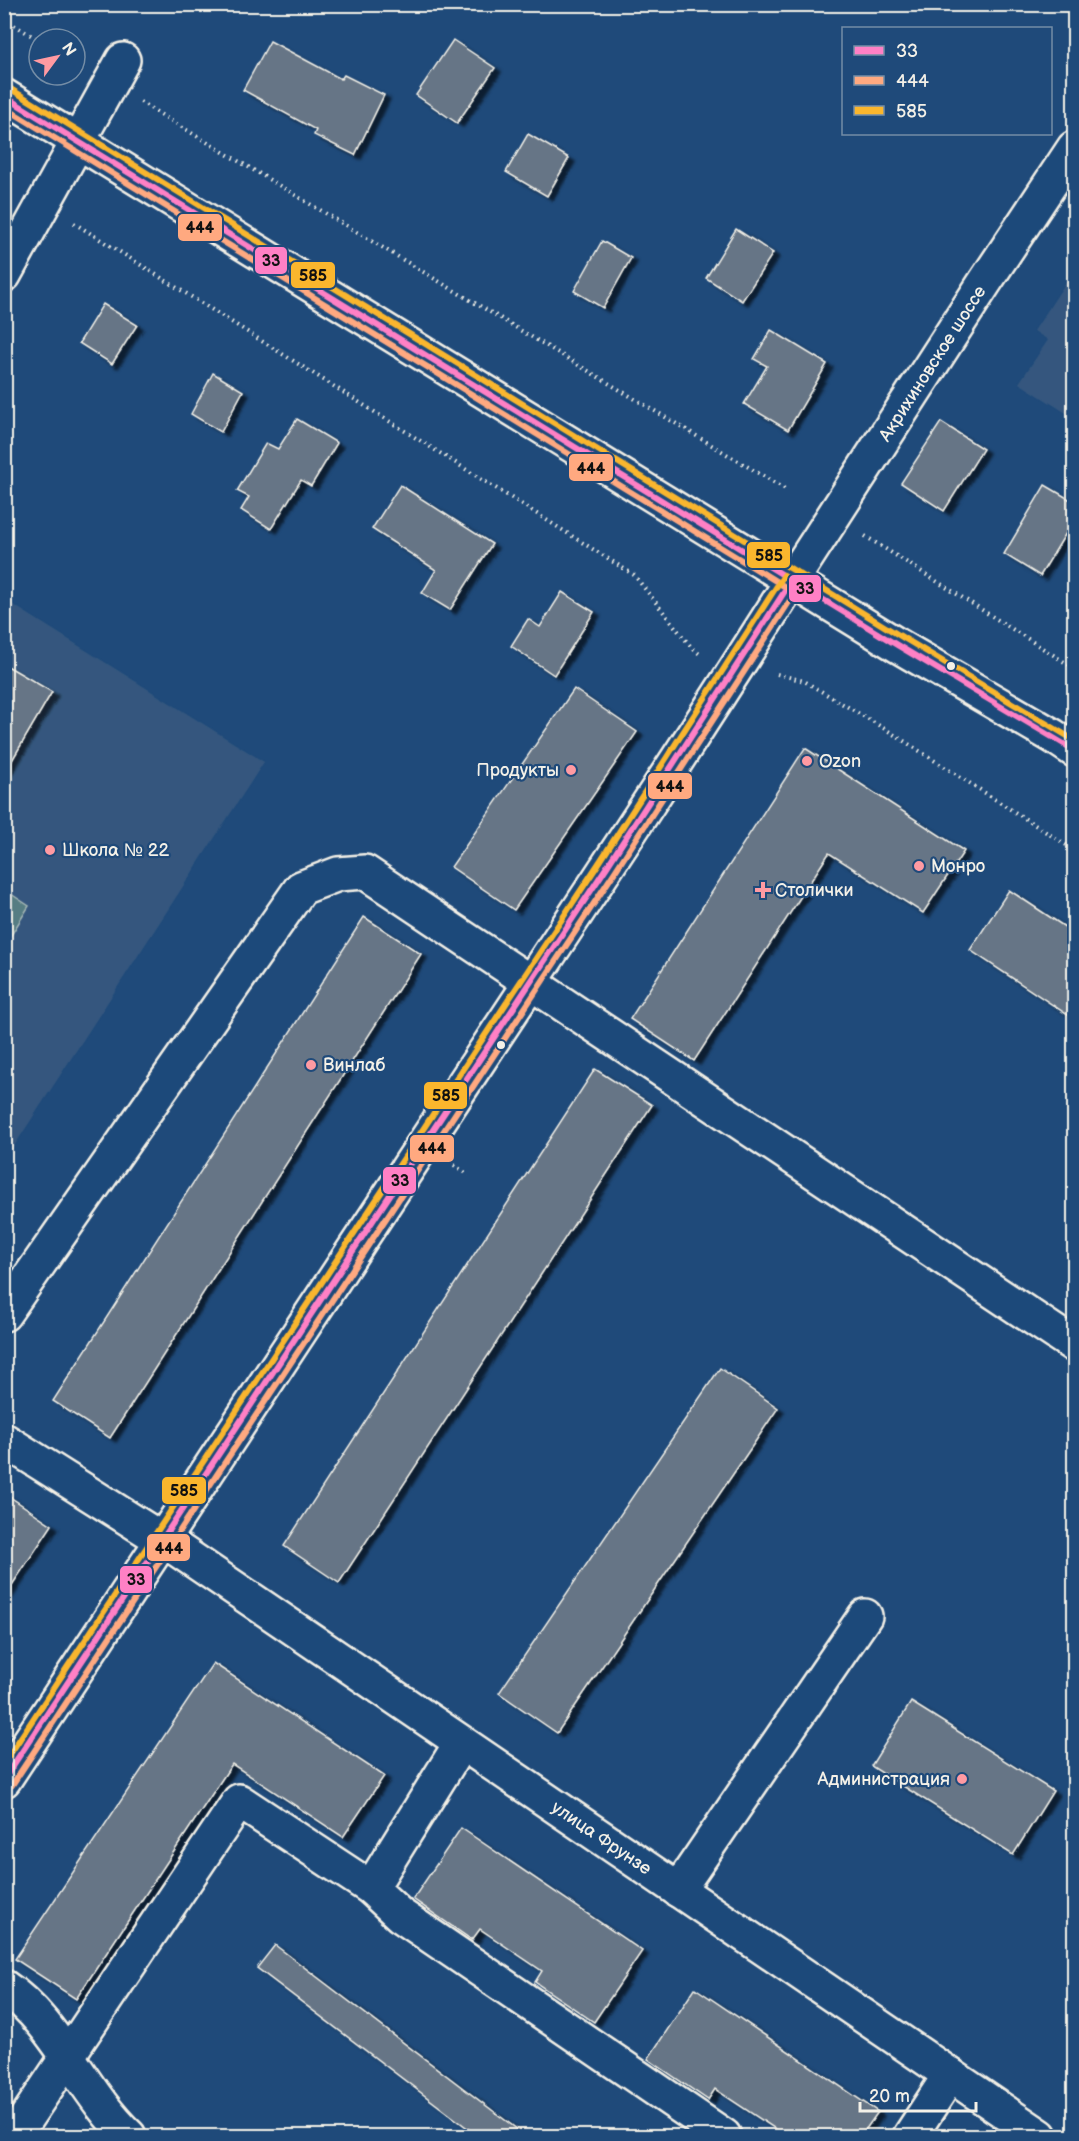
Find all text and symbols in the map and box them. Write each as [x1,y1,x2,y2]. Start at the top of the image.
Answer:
north arrow [27,27,87,87]
legend [842,27,1052,135]
text: N [57,39,80,60]
text: 33 [896,41,918,62]
text: 444 [896,71,929,92]
text: 585 [896,101,927,122]
line badge: 444 [177,213,223,242]
text: 444 [186,219,215,238]
line badge: 33 [254,246,288,275]
text: 33 [262,252,280,271]
line badge: 585 [290,261,336,289]
text: 585 [299,267,327,286]
street label: Акрихиновское шоссе [874,282,991,446]
line badge: 444 [568,453,614,482]
text: 444 [577,460,606,479]
line badge: 585 [746,541,791,569]
text: 585 [755,547,783,566]
line badge: 33 [788,574,822,603]
text: 33 [796,580,814,599]
unlabelled marker [945,660,957,672]
place label: Ozon [819,751,861,772]
marker: Ozon [800,754,814,768]
place label: Продукты [476,760,559,781]
marker: Продукты [564,763,578,777]
line badge: 444 [647,772,693,800]
text: 444 [656,778,685,797]
place label: Школа № 22 [62,840,169,861]
marker: Школа № 22 [43,843,57,857]
place label: Монро [931,856,985,877]
marker: Монро [912,859,926,873]
place label: Столички [775,880,854,901]
marker: Столички [756,883,770,897]
unlabelled marker [495,1039,507,1051]
place label: Винлаб [323,1055,386,1076]
marker: Винлаб [304,1058,318,1072]
line badge: 585 [423,1081,468,1110]
text: 585 [432,1087,460,1106]
line badge: 444 [409,1134,455,1163]
text: 444 [418,1140,447,1159]
line badge: 33 [382,1166,417,1195]
text: 33 [391,1172,409,1191]
line badge: 585 [161,1476,207,1505]
text: 585 [170,1482,198,1501]
line badge: 444 [146,1533,191,1562]
text: 444 [155,1540,184,1559]
line badge: 33 [119,1565,153,1594]
text: 33 [127,1571,145,1590]
place label: Администрация [816,1769,950,1790]
marker: Администрация [955,1772,969,1786]
street label: улица Фрунзе [547,1797,655,1880]
scale bar [860,2075,976,2113]
text: 20 m [869,2086,910,2107]

